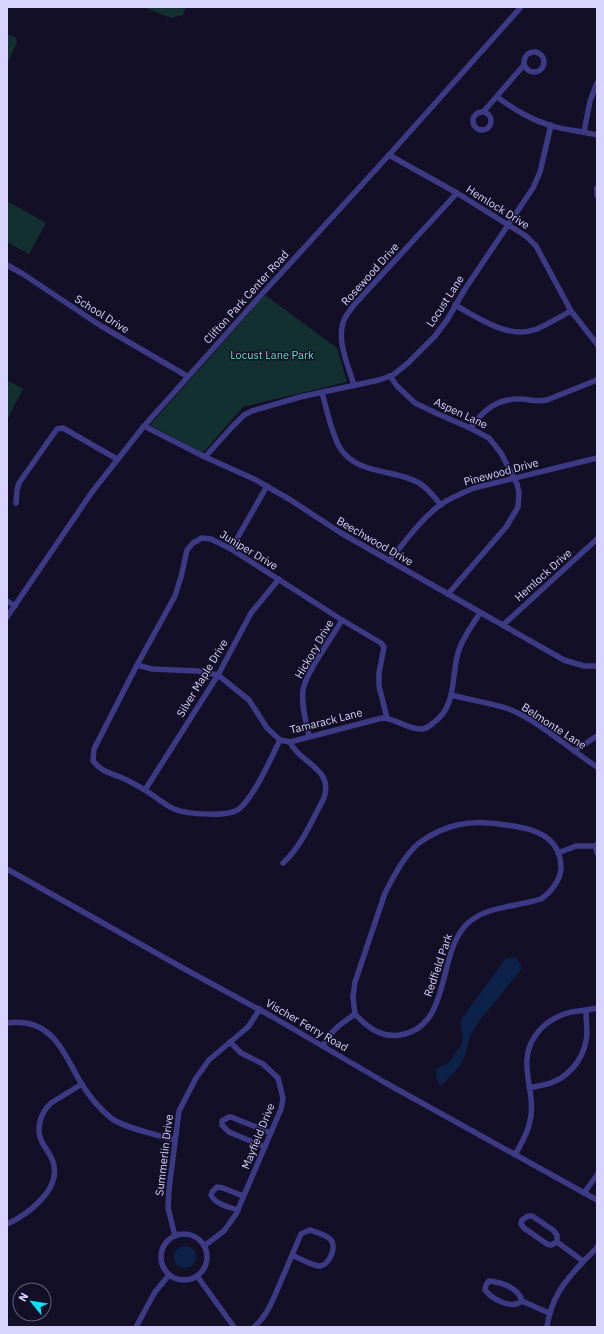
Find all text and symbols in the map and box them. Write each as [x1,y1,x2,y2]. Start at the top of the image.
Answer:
street label: Hemlock Drive [464,182,532,232]
street label: Rosewood Drive [338,240,402,308]
street label: Clifton Park Center Road [200,247,292,347]
street label: Locust Lane [423,273,467,329]
street label: School Drive [72,292,132,336]
park label: Locust Lane Park [230,348,314,362]
street label: Aspen Lane [432,395,490,431]
street label: Pinewood Drive [462,455,540,489]
street label: Beechwood Drive [334,513,416,569]
street label: Juniper Drive [217,527,281,573]
street label: Hemlock Drive [512,546,574,604]
street label: Hickory Drive [292,617,336,681]
street label: Silver Maple Drive [173,637,231,719]
street label: Belmonte Lane [519,700,589,752]
street label: Tamarack Lane [288,705,364,737]
street label: Redfield Park [421,931,455,998]
street label: Vischer Ferry Road [263,996,351,1054]
street label: Mayfield Drive [238,1101,278,1171]
street label: Summerlin Drive [152,1113,176,1197]
north arrow [12,1282,52,1322]
text: N [15,1290,31,1304]

